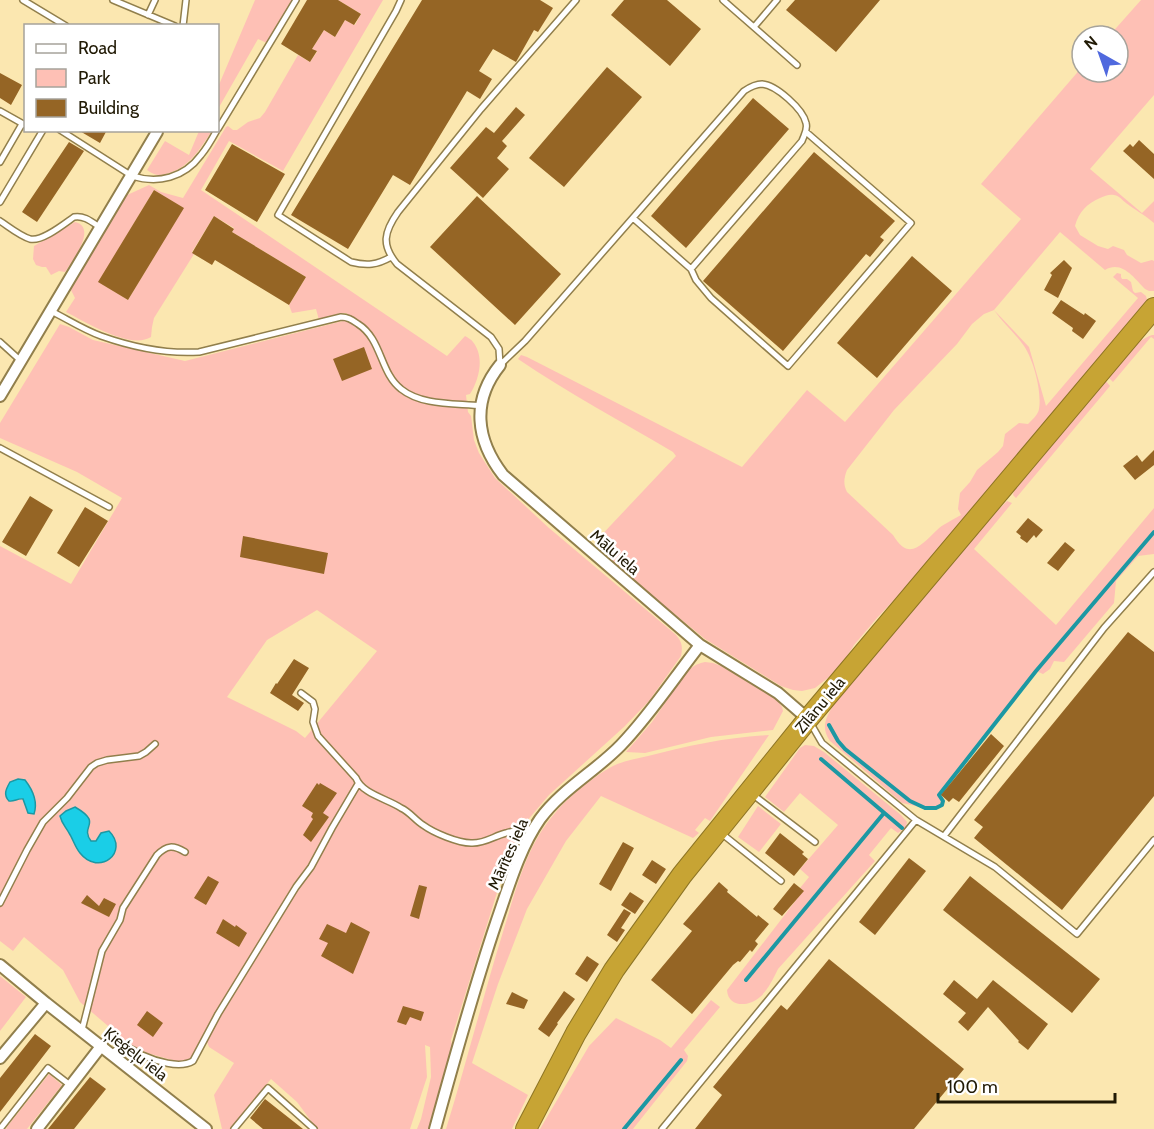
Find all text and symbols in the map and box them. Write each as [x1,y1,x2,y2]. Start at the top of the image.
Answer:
legend [24,24,219,132]
north arrow [1070,24,1130,84]
text: N [1080,32,1101,54]
text: Road [78,37,117,59]
text: Park [78,67,111,89]
text: Building [78,97,140,119]
street label: Mālu iela [586,525,644,579]
street label: Zīlānu iela [791,673,849,737]
street label: Mārītes iela [484,815,532,893]
street label: Ķieģeļu iela [100,1023,172,1086]
scale bar [938,1066,1115,1104]
text: 100 m [947,1076,998,1098]

